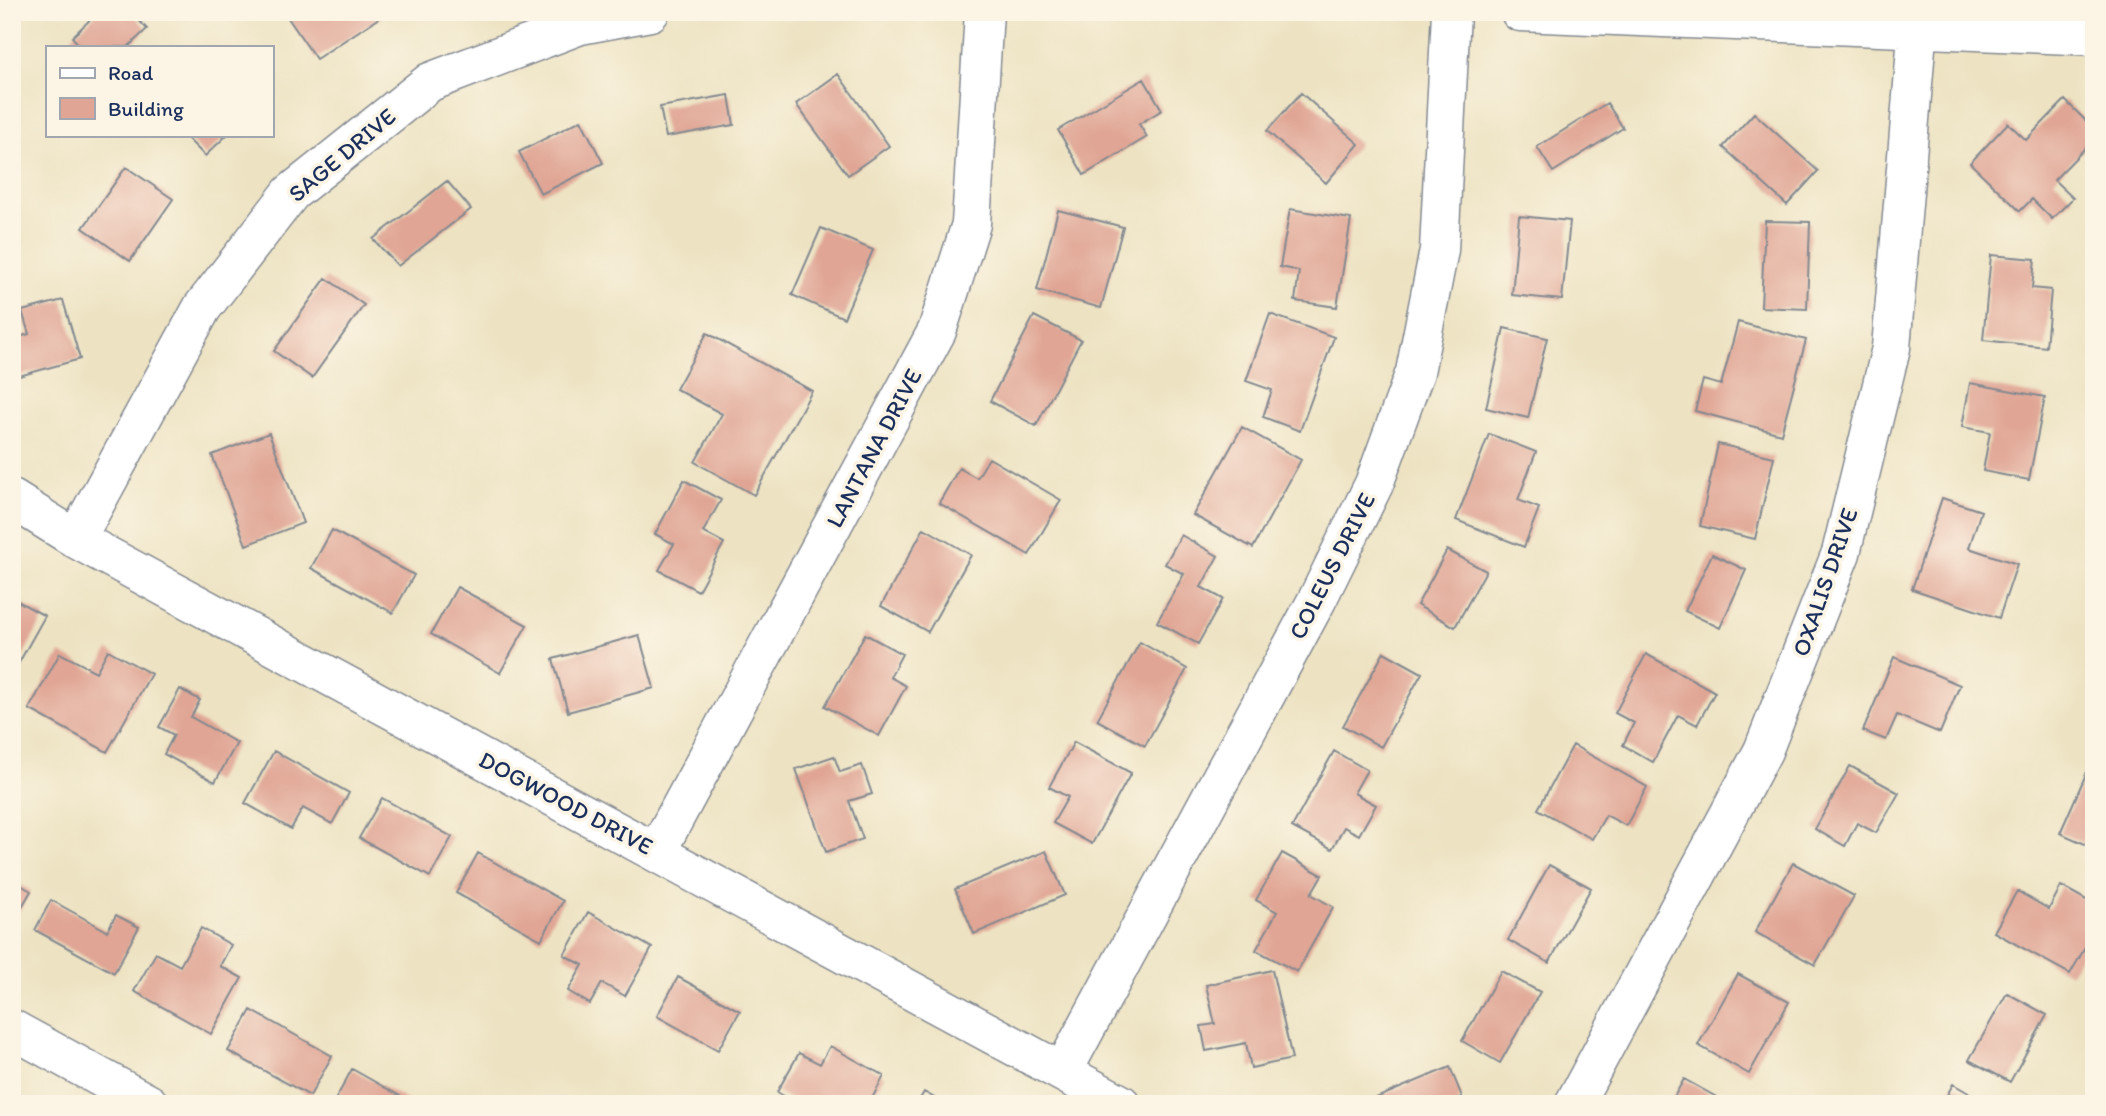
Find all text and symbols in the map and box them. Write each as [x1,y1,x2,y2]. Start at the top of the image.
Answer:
legend [46,46,273,136]
text: Road [108,60,154,85]
text: Building [108,96,184,121]
street label: SAGE DRIVE [282,101,401,208]
street label: LANTANA DRIVE [819,363,928,532]
street label: COLEUS DRIVE [1282,488,1381,644]
street label: OXALIS DRIVE [1786,504,1863,660]
street label: DOGWOOD DRIVE [474,744,658,861]

